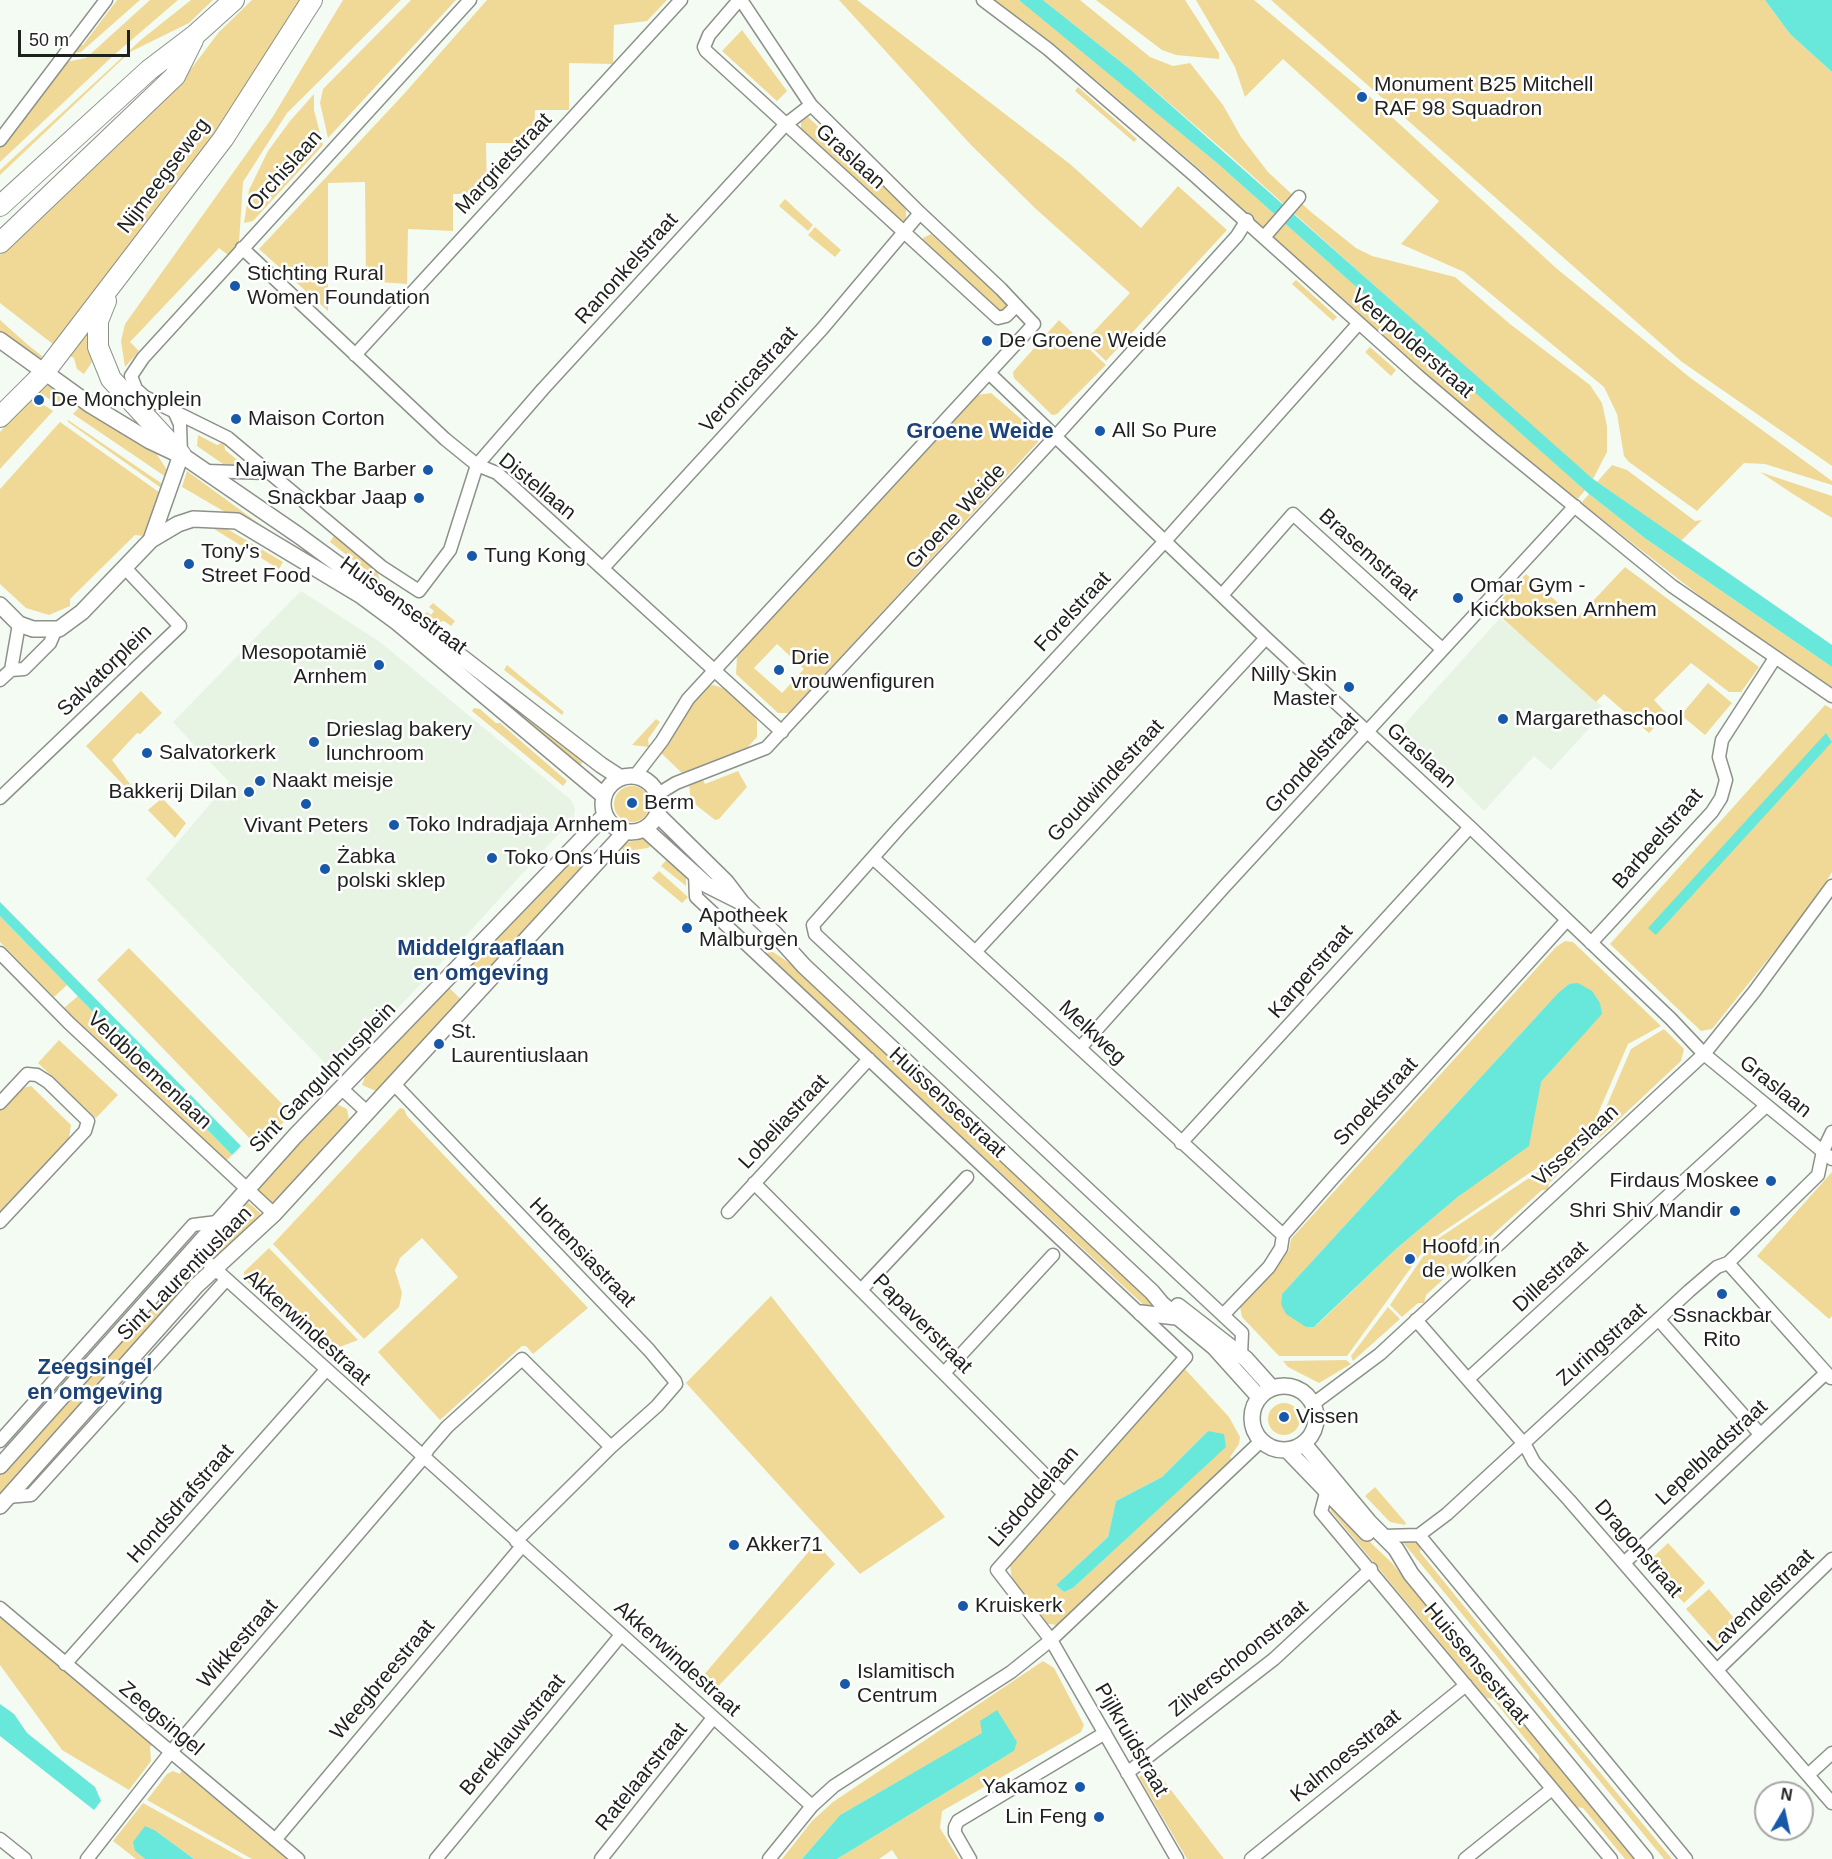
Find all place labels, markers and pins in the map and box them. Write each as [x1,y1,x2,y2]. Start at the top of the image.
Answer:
place label: Monument B25 Mitchell RAF 98 Squadron [1374,72,1593,122]
marker: Monument B25 Mitchell RAF 98 Squadron [1355,90,1369,104]
place label: Stichting Rural Women Foundation [247,261,430,311]
marker: Stichting Rural Women Foundation [228,279,242,293]
place label: De Groene Weide [999,328,1167,354]
marker: De Groene Weide [980,334,994,348]
place label: De Monchyplein [51,387,202,413]
marker: De Monchyplein [32,393,46,407]
place label: Maison Corton [248,406,385,432]
marker: Maison Corton [229,412,243,426]
place label: All So Pure [1112,418,1217,444]
marker: All So Pure [1093,424,1107,438]
place label: Najwan The Barber [235,457,416,483]
marker: Najwan The Barber [421,463,435,477]
place label: Snackbar Jaap [267,485,407,511]
marker: Snackbar Jaap [412,491,426,505]
place label: Tony's Street Food [201,539,311,589]
place label: Tung Kong [484,543,586,569]
marker: Tung Kong [465,549,479,563]
marker: Tony's Street Food [182,557,196,571]
place label: Omar Gym - Kickboksen Arnhem [1470,573,1657,623]
marker: Omar Gym - Kickboksen Arnhem [1451,591,1465,605]
place label: Mesopotamië Arnhem [241,640,367,690]
place label: Drie vrouwenfiguren [791,645,935,695]
marker: Mesopotamië Arnhem [372,658,386,672]
place label: Nilly Skin Master [1251,662,1337,712]
marker: Drie vrouwenfiguren [772,663,786,677]
marker: Nilly Skin Master [1342,680,1356,694]
place label: Margarethaschool [1515,706,1683,732]
marker: Margarethaschool [1496,712,1510,726]
place label: Drieslag bakery lunchroom [326,717,472,767]
marker: Drieslag bakery lunchroom [307,735,321,749]
place label: Salvatorkerk [159,740,276,766]
marker: Salvatorkerk [140,746,154,760]
place label: Naakt meisje [272,768,393,794]
marker: Naakt meisje [253,774,267,788]
place label: Bakkerij Dilan [109,779,237,805]
marker: Bakkerij Dilan [242,785,256,799]
place label: Berm [644,790,694,816]
marker: Berm [625,796,639,810]
marker: Vivant Peters [299,797,313,811]
place label: Toko Indradjaja Arnhem [406,812,628,838]
place label: Vivant Peters [244,813,368,839]
marker: Toko Indradjaja Arnhem [387,818,401,832]
place label: Żabka polski sklep [337,844,446,894]
place label: Toko Ons Huis [504,845,641,871]
marker: Toko Ons Huis [485,851,499,865]
marker: Żabka polski sklep [318,862,332,876]
place label: Apotheek Malburgen [699,903,798,953]
marker: Apotheek Malburgen [680,921,694,935]
place label: St. Laurentiuslaan [451,1019,589,1069]
marker: St. Laurentiuslaan [432,1037,446,1051]
place label: Firdaus Moskee [1610,1168,1759,1194]
marker: Firdaus Moskee [1764,1174,1778,1188]
place label: Shri Shiv Mandir [1569,1198,1723,1224]
marker: Shri Shiv Mandir [1728,1204,1742,1218]
place label: Hoofd in de wolken [1422,1234,1517,1284]
marker: Hoofd in de wolken [1403,1252,1417,1266]
marker: Ssnackbar Rito [1715,1287,1729,1301]
place label: Ssnackbar Rito [1672,1303,1772,1353]
place label: Vissen [1296,1404,1359,1430]
marker: Vissen [1277,1410,1291,1424]
place label: Akker71 [746,1532,823,1558]
marker: Akker71 [727,1538,741,1552]
place label: Kruiskerk [975,1593,1063,1619]
marker: Kruiskerk [956,1599,970,1613]
place label: Islamitisch Centrum [857,1659,955,1709]
marker: Islamitisch Centrum [838,1677,852,1691]
place label: Yakamoz [982,1774,1068,1800]
marker: Yakamoz [1073,1780,1087,1794]
place label: Lin Feng [1005,1804,1087,1830]
marker: Lin Feng [1092,1810,1106,1824]

